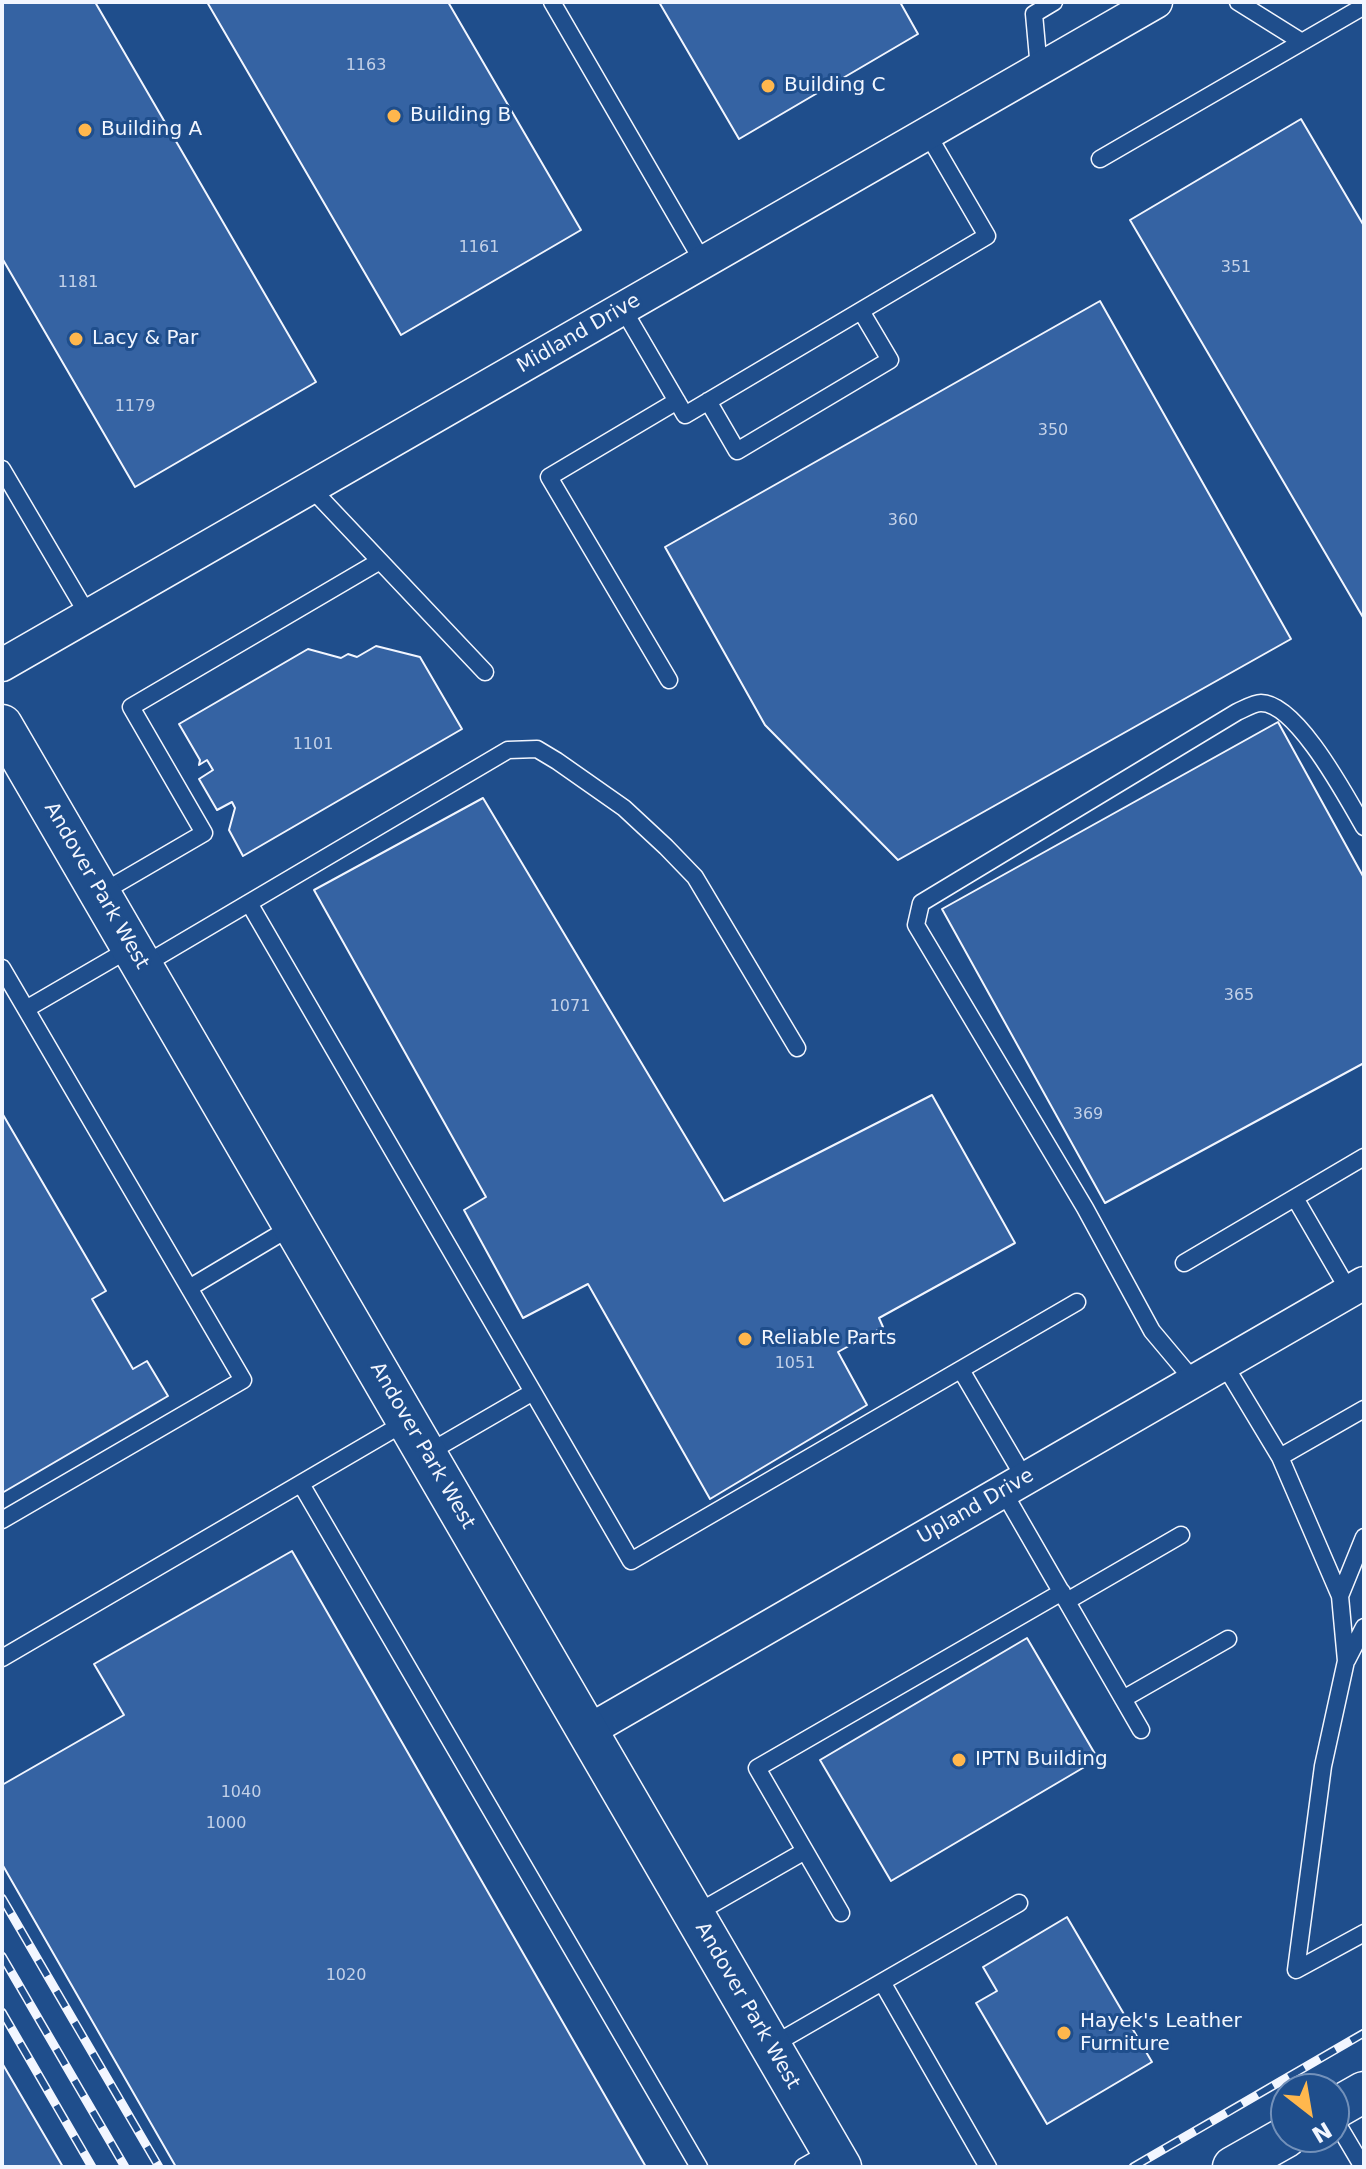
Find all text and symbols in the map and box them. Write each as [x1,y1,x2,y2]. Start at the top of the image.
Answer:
house number: 1163 [346,56,386,76]
place label: Building C [784,74,885,98]
marker: Building C [759,77,777,95]
place label: Building B [410,104,511,128]
marker: Building B [385,107,403,125]
place label: Building A [101,118,202,142]
marker: Building A [76,121,94,139]
house number: 1161 [459,238,499,258]
house number: 351 [1221,258,1251,278]
house number: 1181 [58,273,98,293]
street label: Midland Drive [513,289,645,379]
place label: Lacy & Par [92,327,198,351]
marker: Lacy & Par [67,330,85,348]
house number: 1179 [115,397,155,417]
house number: 350 [1038,421,1068,441]
house number: 360 [888,511,918,531]
house number: 1101 [293,735,333,755]
street label: Andover Park West [38,798,154,974]
house number: 365 [1224,986,1254,1006]
house number: 1071 [550,997,590,1017]
house number: 369 [1073,1105,1103,1125]
place label: Reliable Parts [761,1327,896,1351]
marker: Reliable Parts [736,1330,754,1348]
house number: 1051 [775,1354,815,1374]
street label: Andover Park West [364,1358,480,1534]
street label: Upland Drive [914,1464,1038,1550]
place label: IPTN Building [975,1748,1108,1772]
marker: IPTN Building [950,1751,968,1769]
house number: 1040 [221,1783,261,1803]
house number: 1000 [206,1814,246,1834]
street label: Andover Park West [689,1918,805,2094]
house number: 1020 [326,1966,366,1986]
place label: Hayek's Leather Furniture [1080,2010,1242,2057]
marker: Hayek's Leather Furniture [1055,2024,1073,2042]
north arrow [1270,2073,1350,2153]
text: N [1307,2117,1336,2148]

